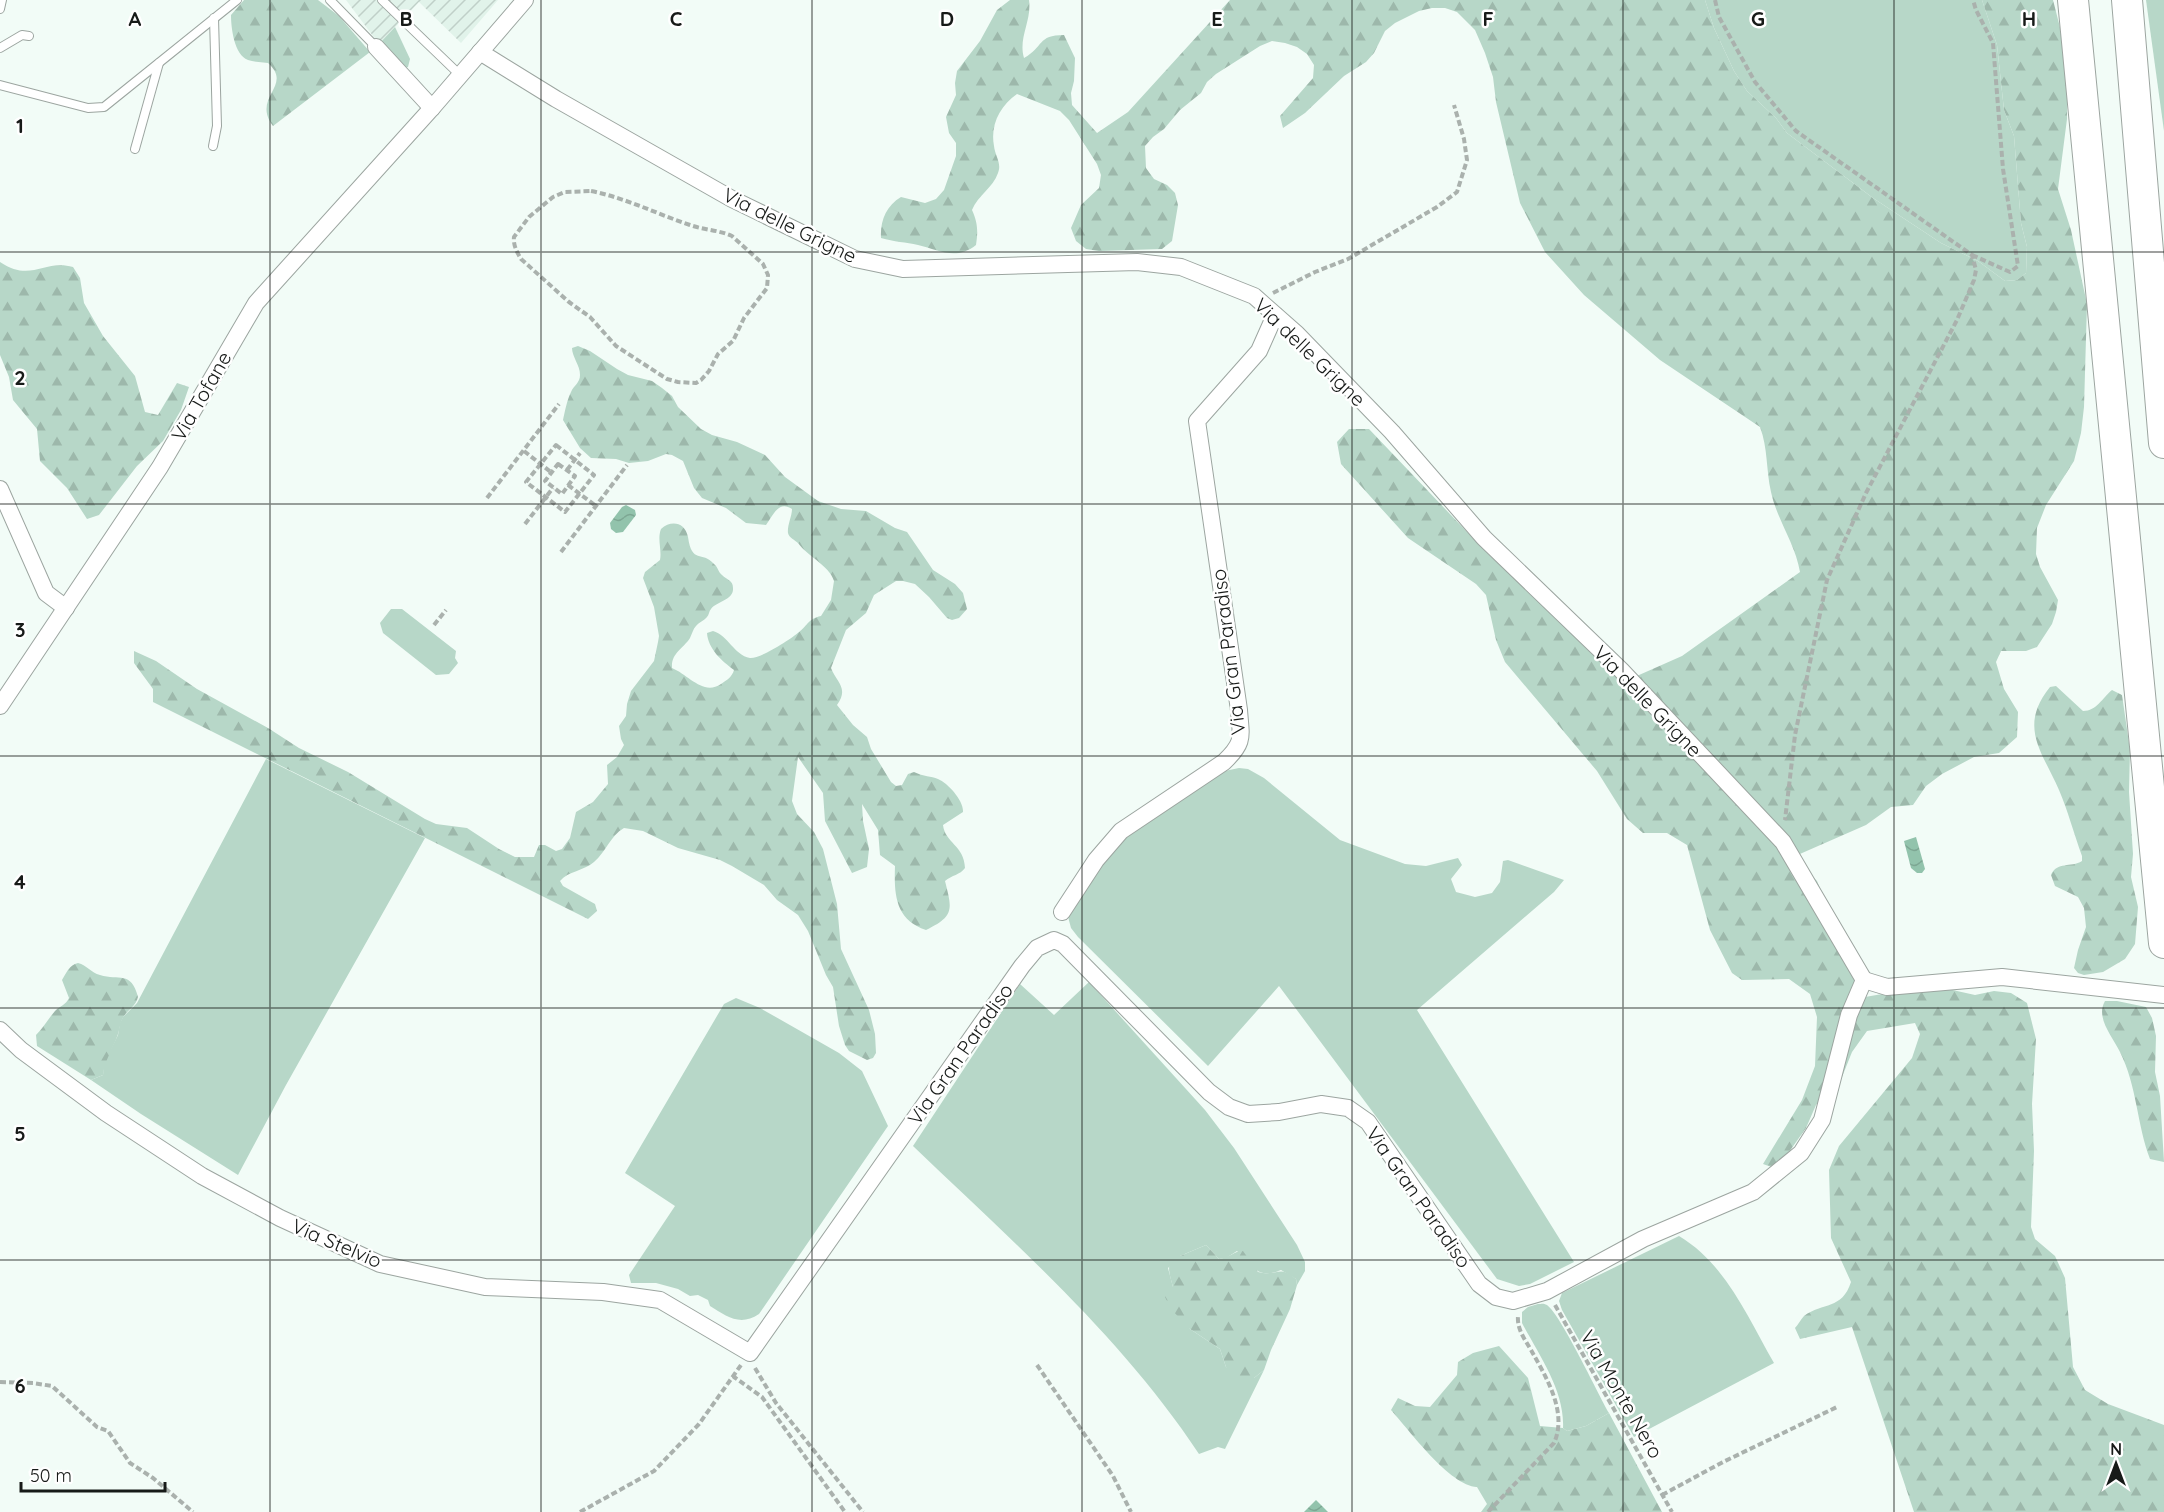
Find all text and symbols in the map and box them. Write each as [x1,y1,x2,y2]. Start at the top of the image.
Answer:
text: A [129,6,142,31]
text: B [399,6,413,31]
text: C [670,6,683,31]
text: D [940,6,954,31]
text: E [1211,6,1223,31]
text: F [1482,6,1494,31]
text: G [1751,6,1765,31]
text: H [2022,6,2036,31]
text: 1 [16,113,24,138]
street label: Via delle Grigne [719,182,861,268]
street label: Via delle Grigne [1249,292,1371,412]
street label: Via Tofane [165,347,237,445]
text: 2 [14,365,26,390]
street label: Via Gran Paradiso [1205,568,1251,736]
text: 3 [15,617,25,642]
street label: Via delle Grigne [1588,640,1708,762]
text: 4 [14,869,26,894]
street label: Via Gran Paradiso [902,978,1018,1130]
text: 5 [14,1121,26,1146]
street label: Via Gran Paradiso [1361,1121,1477,1273]
street label: Via Stelvio [288,1213,386,1273]
street label: Via Monte Nero [1575,1325,1669,1463]
text: 6 [14,1373,26,1398]
north arrow [2086,1434,2146,1494]
text: N [2110,1439,2122,1459]
scale bar [21,1455,165,1493]
text: 50 m [30,1464,72,1487]

